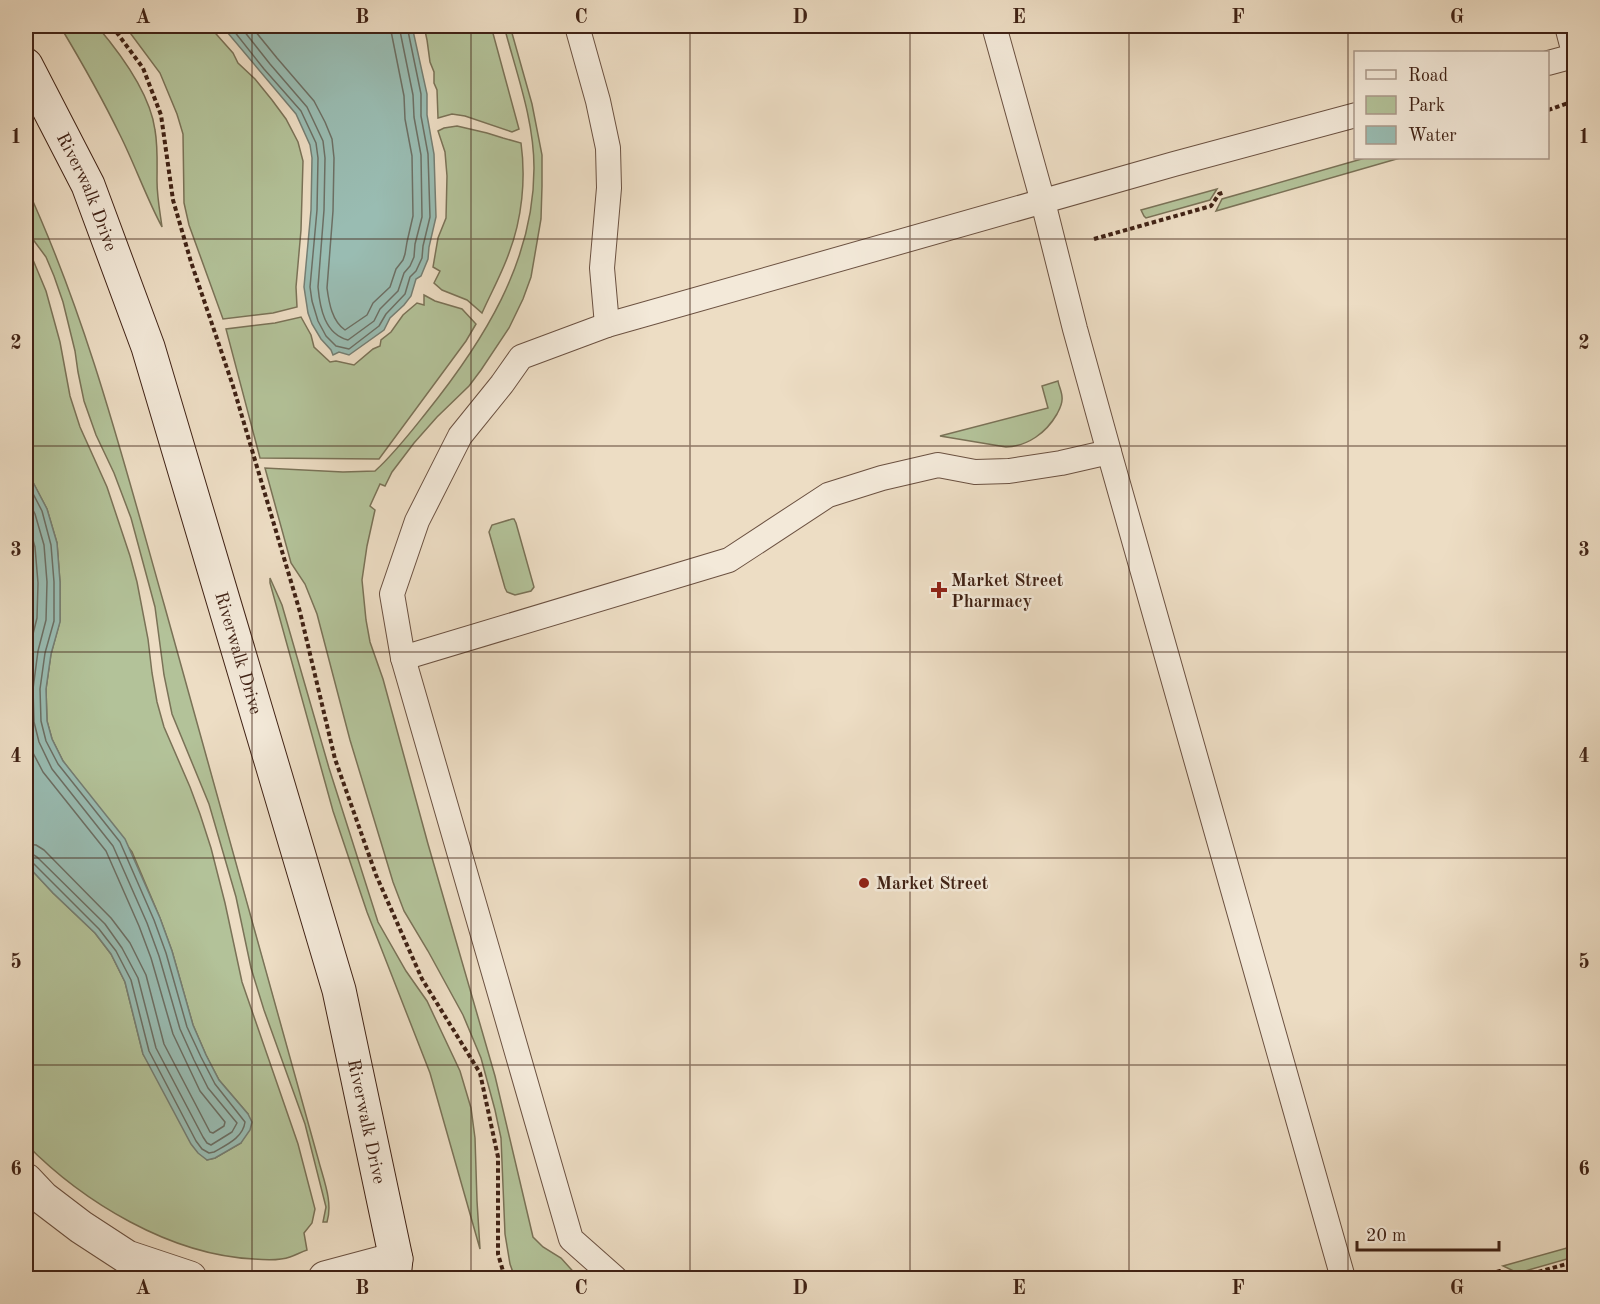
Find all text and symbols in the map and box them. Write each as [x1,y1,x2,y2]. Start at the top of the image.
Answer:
text: A [135,8,151,28]
text: B [355,8,369,28]
text: C [574,8,588,28]
text: D [792,8,808,28]
text: E [1012,8,1026,28]
text: F [1231,8,1245,28]
text: G [1450,8,1464,28]
legend [1354,51,1549,159]
text: Road [1408,67,1448,85]
text: Park [1408,97,1445,115]
text: Water [1408,127,1457,145]
text: 1 [10,128,22,148]
text: 1 [1578,128,1590,148]
street label: Riverwalk Drive [53,130,120,254]
text: 2 [10,334,22,354]
text: 2 [1578,334,1590,354]
text: 3 [10,541,22,561]
text: 3 [1578,541,1590,561]
place label: Market Street Pharmacy [951,572,1064,611]
marker: Market Street Pharmacy [932,583,946,597]
street label: Riverwalk Drive [211,590,265,717]
text: 4 [10,747,22,767]
text: 4 [1578,747,1590,767]
place label: Market Street [876,875,989,893]
marker: Market Street [857,876,871,890]
text: 5 [10,952,22,973]
text: 5 [1578,952,1590,973]
street label: Riverwalk Drive [344,1058,388,1186]
text: 6 [10,1160,22,1180]
text: 6 [1578,1160,1590,1180]
scale bar [1357,1214,1500,1252]
text: 20 m [1366,1227,1406,1245]
text: A [135,1279,151,1299]
text: B [355,1279,369,1299]
text: C [574,1279,588,1299]
text: D [792,1279,808,1299]
text: E [1012,1279,1026,1299]
text: F [1231,1279,1245,1299]
text: G [1450,1279,1464,1299]

